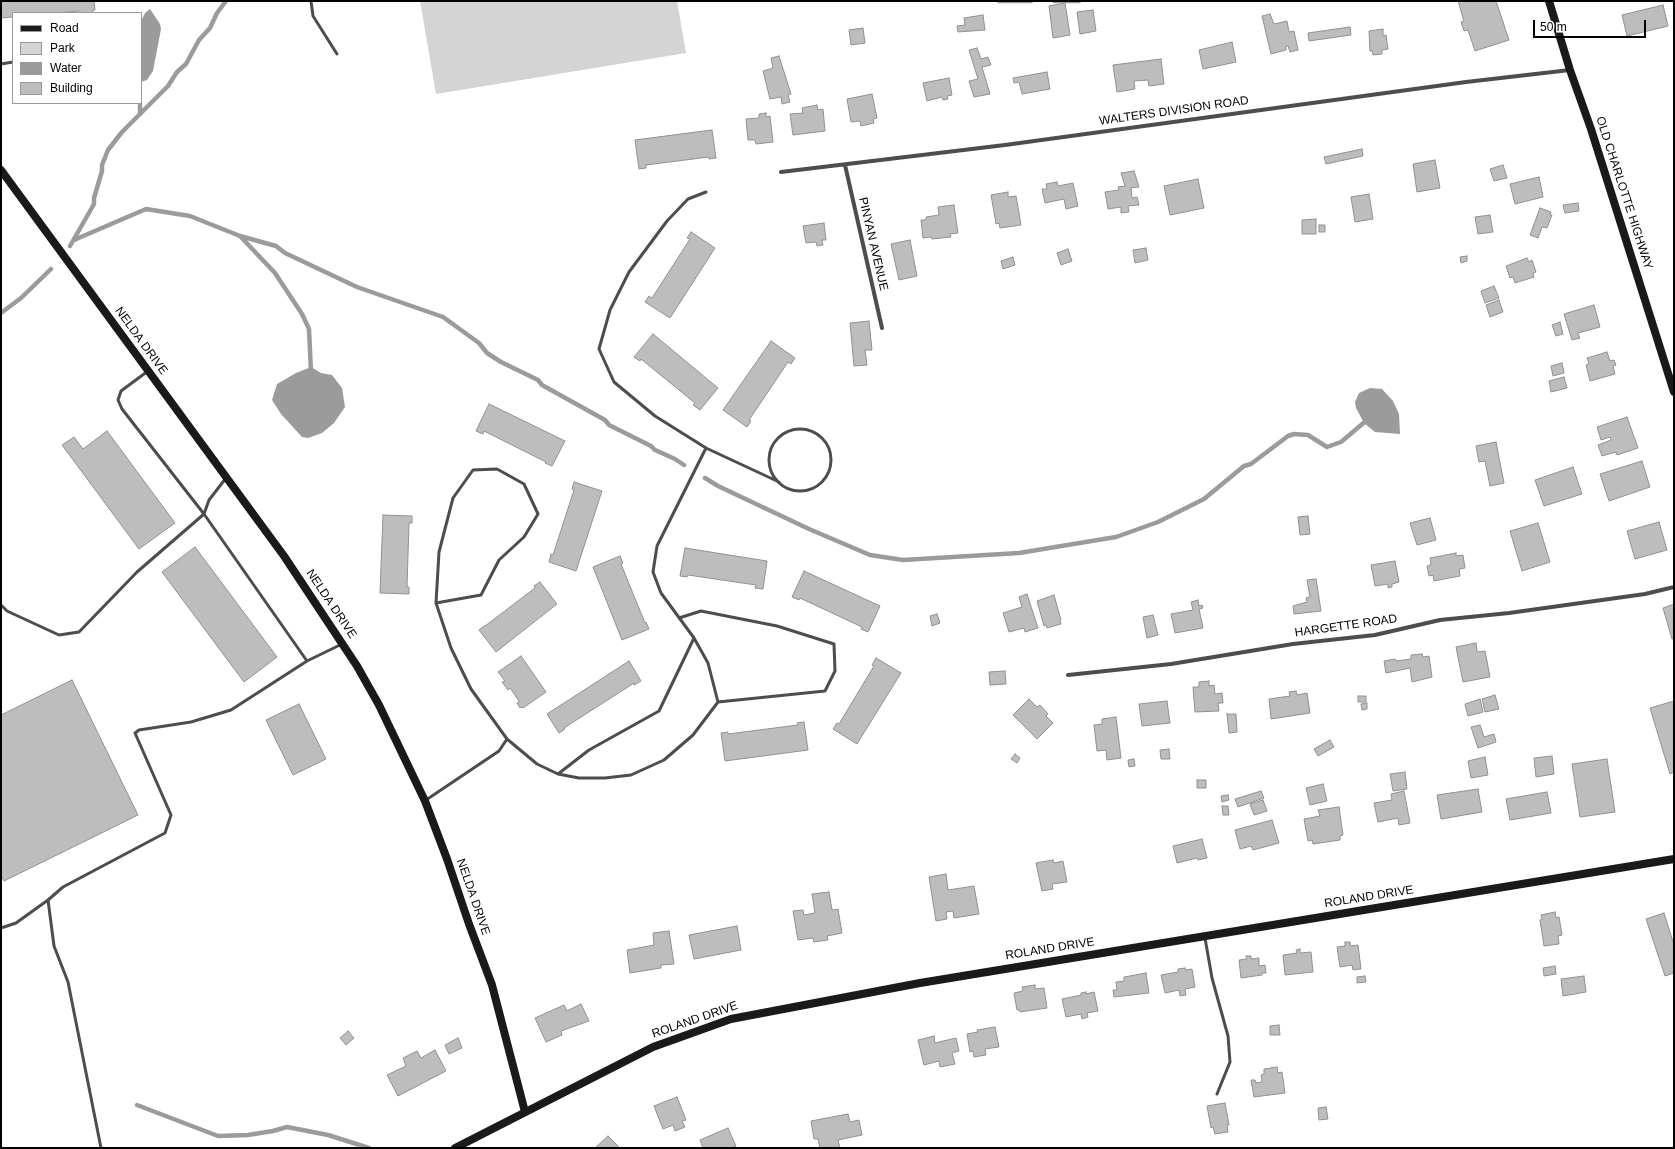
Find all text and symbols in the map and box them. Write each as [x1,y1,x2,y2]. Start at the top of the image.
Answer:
legend [12,12,142,104]
scale bar [1535,12,1648,38]
text: 50 m [1540,20,1567,34]
text: Road [50,21,79,35]
text: Park [50,41,75,55]
text: Water [50,61,82,75]
text: Building [50,81,93,95]
street label: WALTERS DIVISION ROAD [1098,93,1250,129]
street label: OLD CHARLOTTE HIGHWAY [1592,115,1656,271]
street label: PINYAN AVENUE [855,196,891,292]
street label: NELDA DRIVE [112,304,170,378]
street label: NELDA DRIVE [303,567,359,641]
street label: HARGETTE ROAD [1294,612,1398,640]
street label: NELDA DRIVE [453,857,493,937]
street label: ROLAND DRIVE [1323,883,1415,911]
street label: ROLAND DRIVE [1004,935,1096,963]
street label: ROLAND DRIVE [650,999,740,1041]

